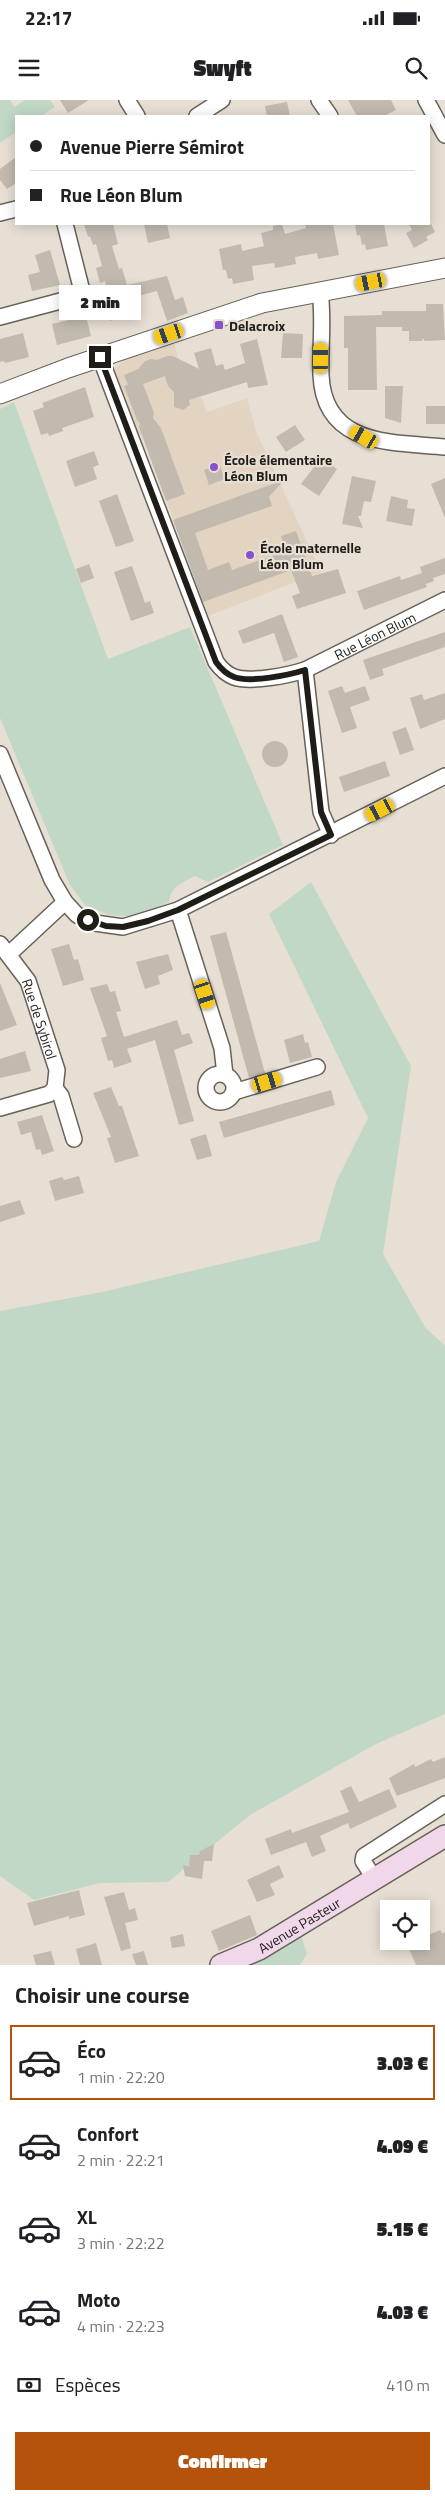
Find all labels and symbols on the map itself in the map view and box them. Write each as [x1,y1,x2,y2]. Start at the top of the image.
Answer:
car [354,272,387,292]
callout: 2 min [59,284,141,320]
place label: Delacroix [229,315,286,336]
marker: Delacroix [213,319,225,331]
car [152,322,185,346]
car [313,343,328,373]
route end [89,346,111,368]
car [347,423,380,451]
place label: École élementaire Léon Blum [224,449,332,486]
marker: École élementaire Léon Blum [208,461,220,473]
place label: École maternelle Léon Blum [260,537,361,574]
marker: École maternelle Léon Blum [244,549,256,561]
street label: Rue Léon Blum [330,606,419,664]
car [363,797,396,823]
route start [77,909,99,931]
street label: Rue de Sybirol [17,976,63,1062]
car [193,977,216,1011]
car [250,1070,283,1094]
street label: Avenue Pasteur [254,1892,344,1958]

